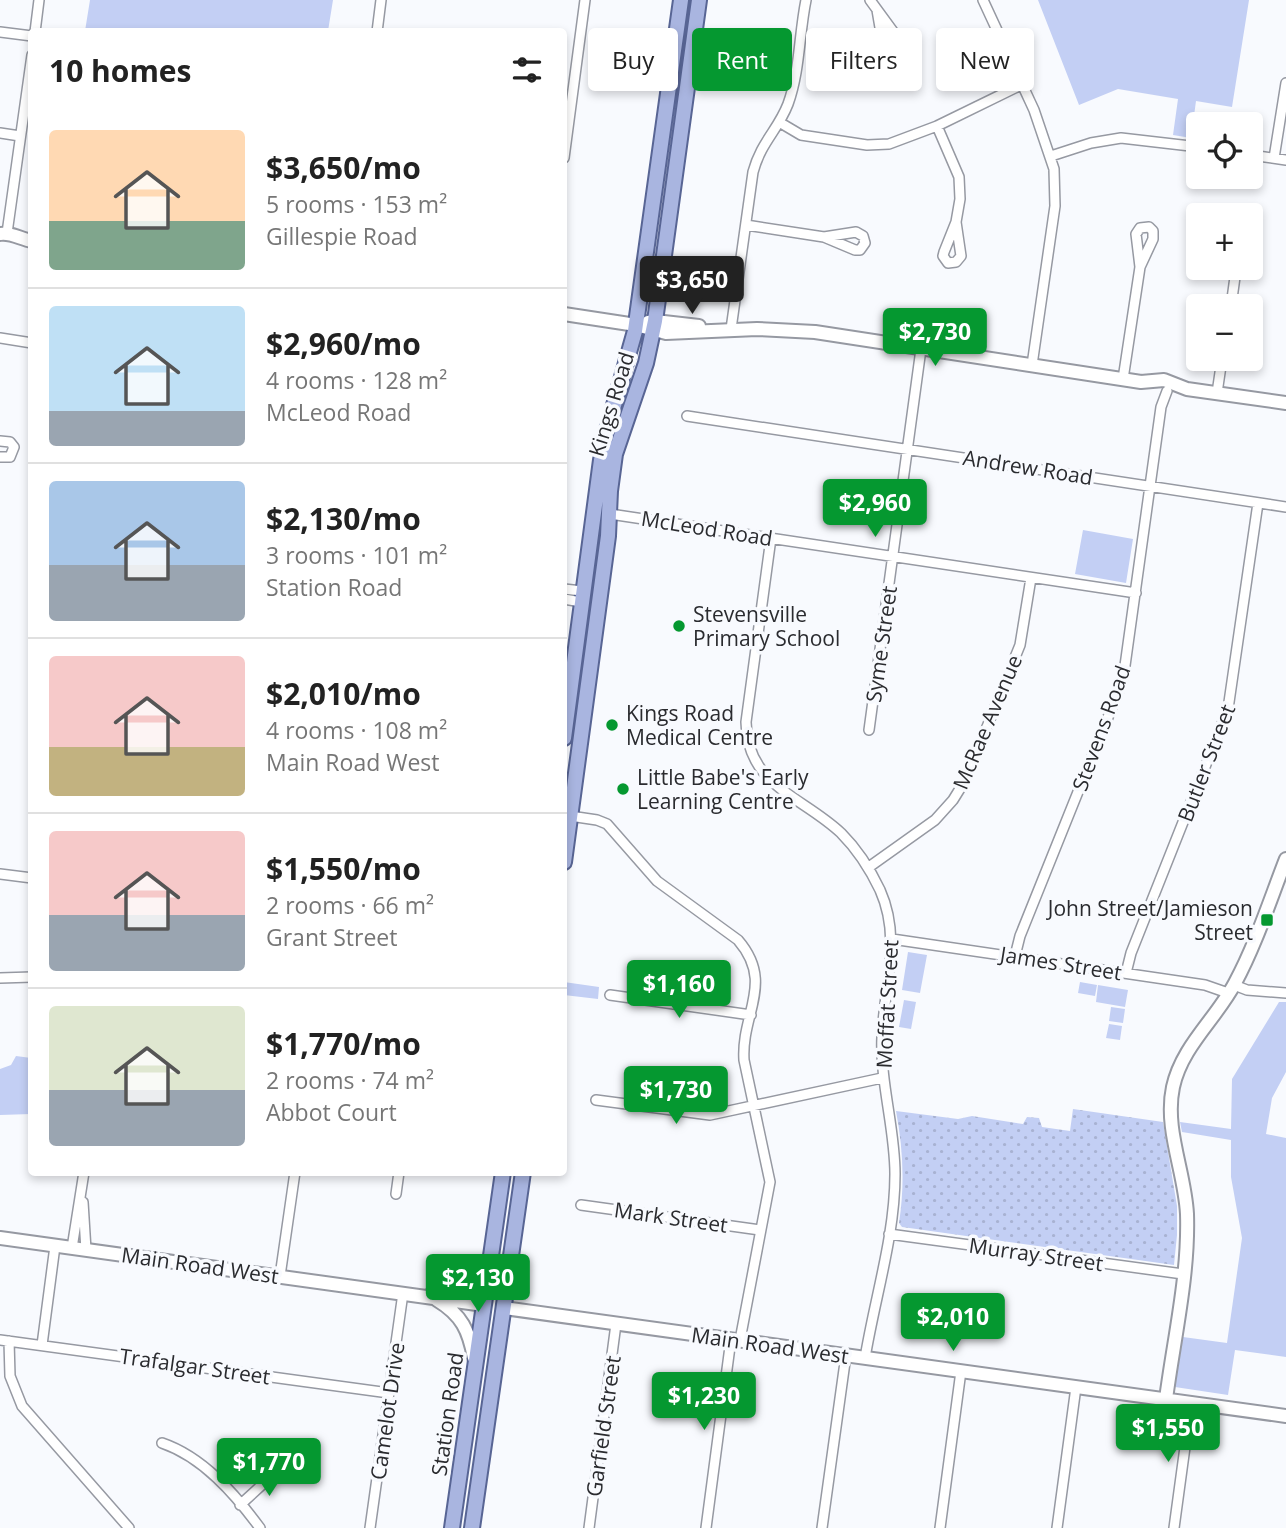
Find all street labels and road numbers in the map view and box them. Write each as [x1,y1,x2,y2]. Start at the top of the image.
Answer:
street label: Kings Road [582,348,640,460]
street label: Andrew Road [961,443,1095,491]
street label: McLeod Road [639,504,775,552]
street label: Syme Street [859,584,903,704]
street label: McRae Avenue [946,650,1028,794]
street label: Stevens Road [1065,661,1137,795]
street label: Butler Street [1171,700,1241,826]
street label: Moffat Street [870,939,904,1069]
street label: James Street [996,939,1124,986]
street label: Mark Street [612,1195,730,1239]
street label: Murray Street [967,1231,1105,1277]
street label: Main Road West [120,1240,280,1290]
street label: Main Road West [690,1320,850,1370]
street label: Camelot Drive [364,1341,410,1481]
street label: Trafalgar Street [118,1342,272,1390]
street label: Station Road [424,1350,470,1478]
street label: Garfield Street [579,1354,627,1498]

